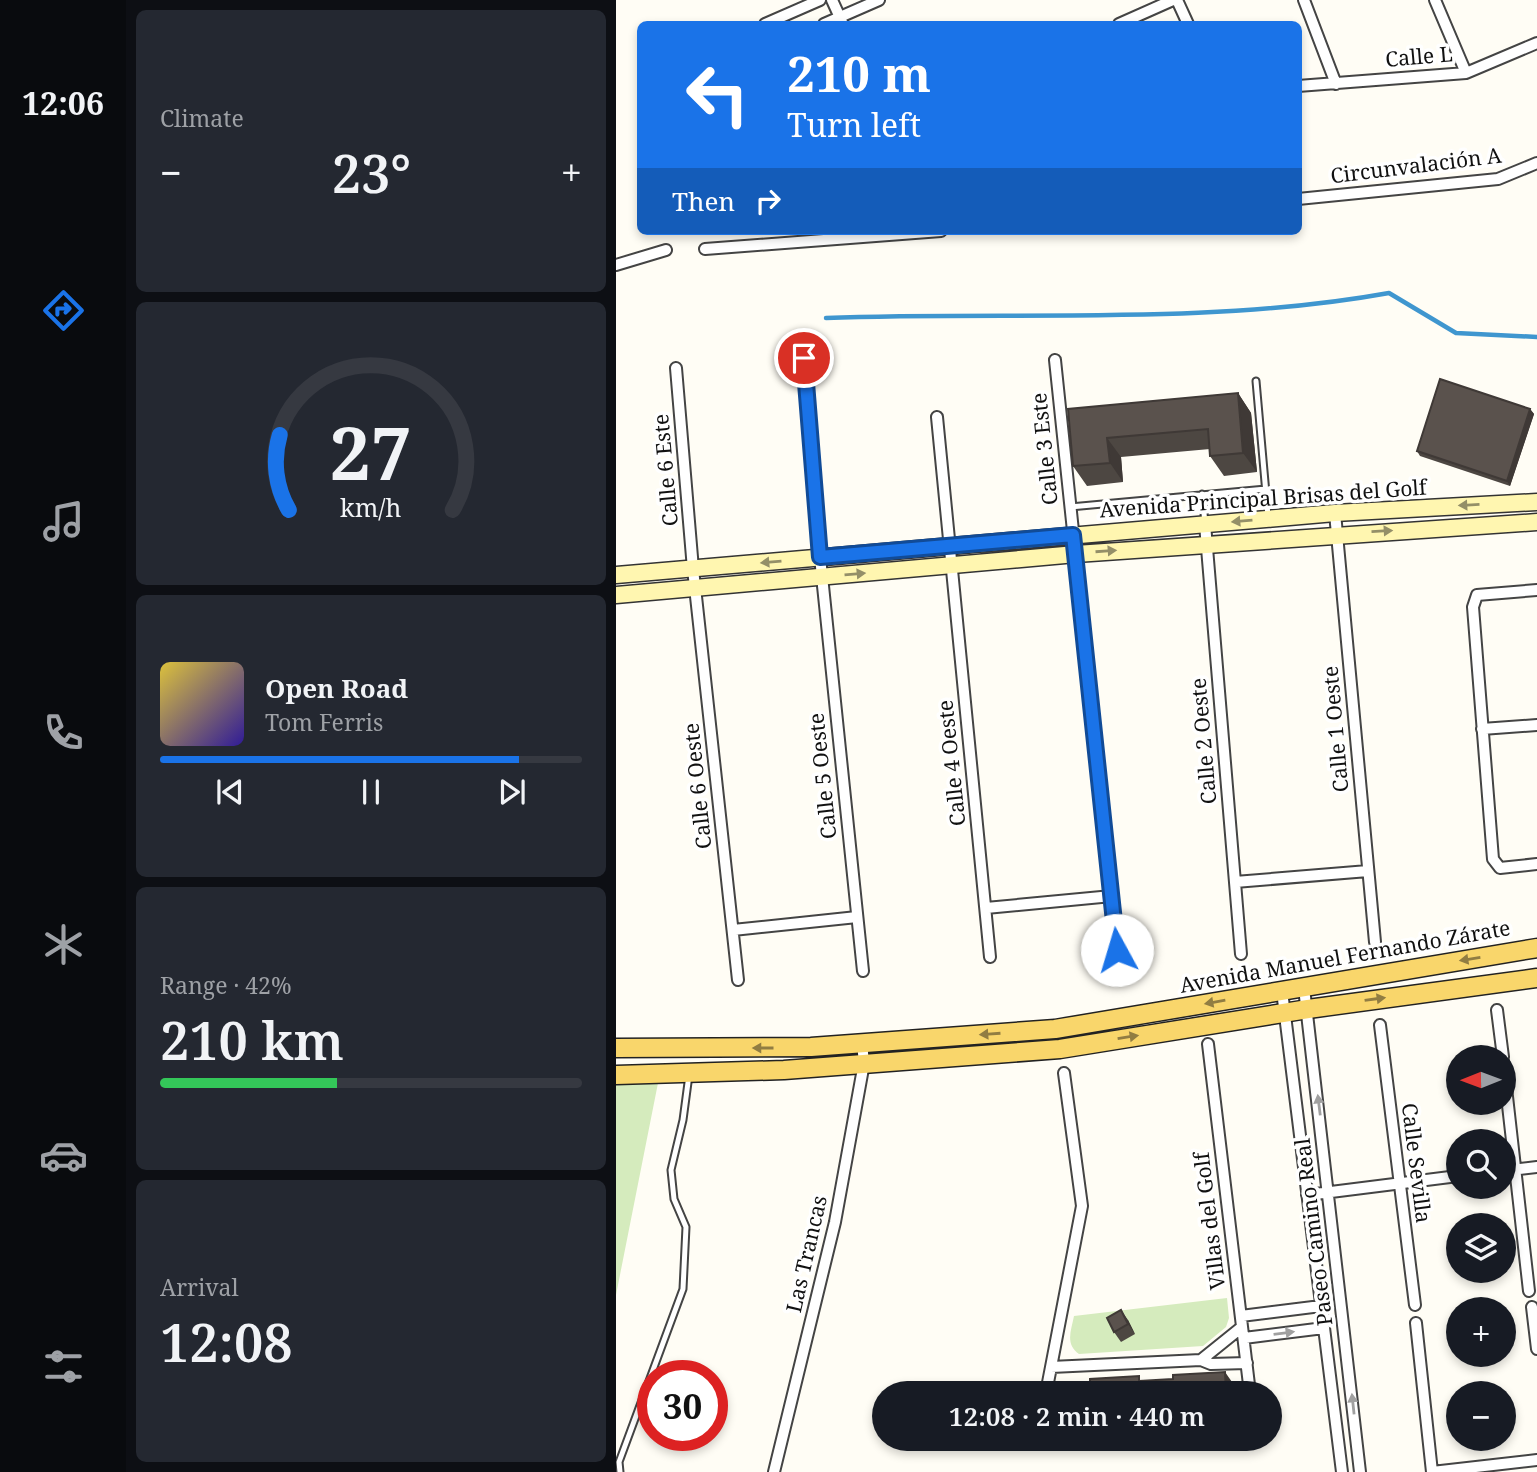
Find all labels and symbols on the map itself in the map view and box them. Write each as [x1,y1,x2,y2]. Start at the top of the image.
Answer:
street label: Calle L [1384,39,1454,73]
street label: Circunvalación A [1329,141,1503,189]
pin [774,328,834,388]
street label: Calle 3 Este [1024,392,1064,507]
street label: Calle 6 Este [646,413,684,527]
street label: Avenida Principal Brisas del Golf [1098,472,1430,523]
one-way arrow [1458,500,1480,511]
one-way arrow [1231,516,1253,527]
one-way arrow [1371,525,1393,536]
one-way arrow [1095,545,1117,556]
one-way arrow [760,557,782,568]
one-way arrow [844,568,866,579]
street label: Calle 1 Oeste [1316,665,1354,793]
street label: Calle 2 Oeste [1184,677,1222,805]
street label: Calle 4 Oeste [930,699,972,827]
street label: Calle 5 Oeste [801,712,843,840]
street label: Calle 6 Oeste [676,722,718,850]
position arrow [1080,913,1154,987]
street label: Avenida Manuel Fernando Zárate [1177,913,1512,999]
one-way arrow [1458,954,1480,965]
one-way arrow [1364,993,1386,1004]
one-way arrow [1204,997,1226,1008]
one-way arrow [978,1029,1000,1040]
one-way arrow [1117,1031,1139,1042]
one-way arrow [751,1042,773,1053]
north arrow [1446,1045,1516,1115]
one-way arrow [1313,1094,1324,1116]
street label: Calle Sevilla [1396,1101,1438,1225]
street label: Paseo Camino Real [1288,1136,1338,1327]
street label: Villas del Golf [1186,1149,1231,1291]
street label: Las Trancas [779,1193,833,1315]
one-way arrow [1273,1327,1295,1338]
speed limit sign: 30 [637,1360,728,1451]
one-way arrow [1347,1393,1358,1415]

